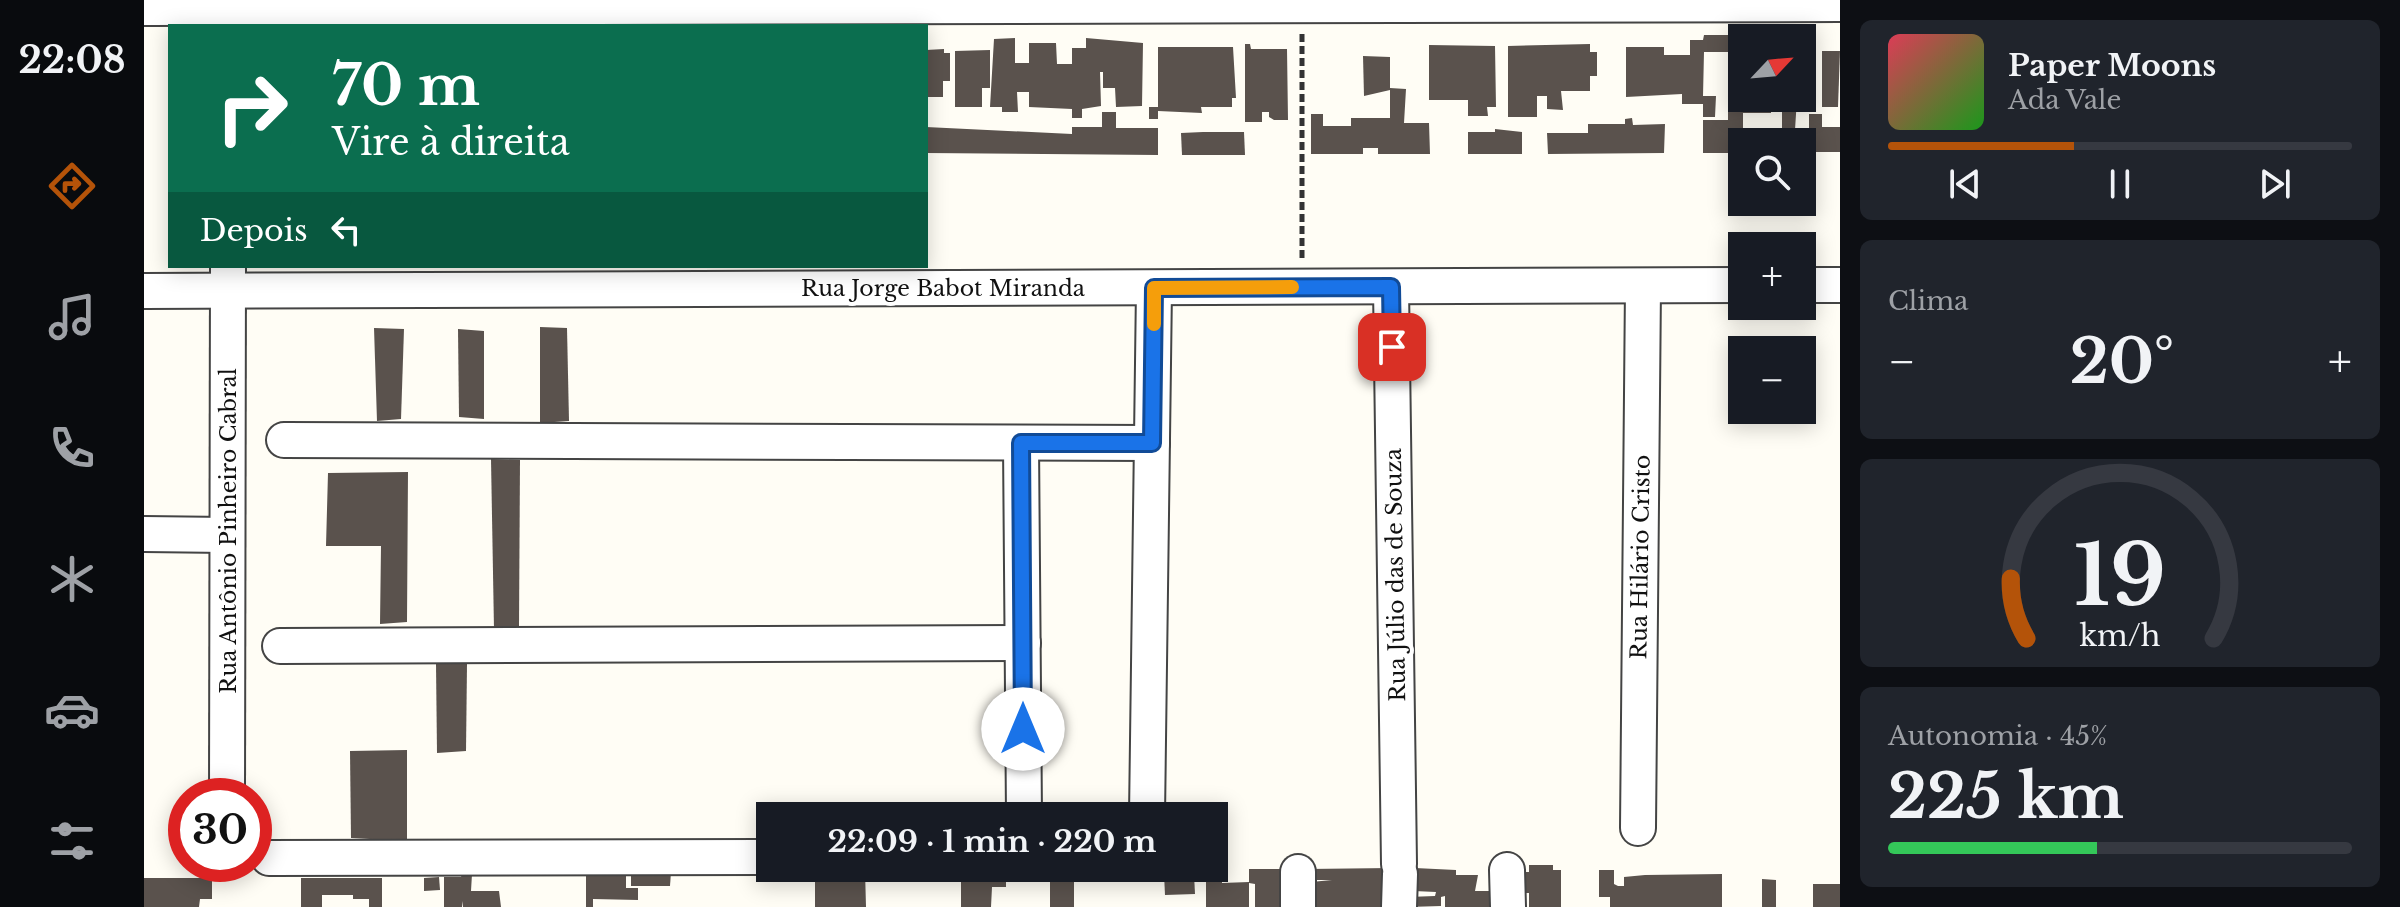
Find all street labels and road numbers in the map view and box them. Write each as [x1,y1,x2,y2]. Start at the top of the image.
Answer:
street label: Rua Jorge Babot Miranda [801,275,1086,302]
street label: Rua Antônio Pinheiro Cabral [215,368,242,694]
street label: Rua Júlio das de Souza [1380,447,1411,702]
street label: Rua Hilário Cristo [1625,455,1656,660]

